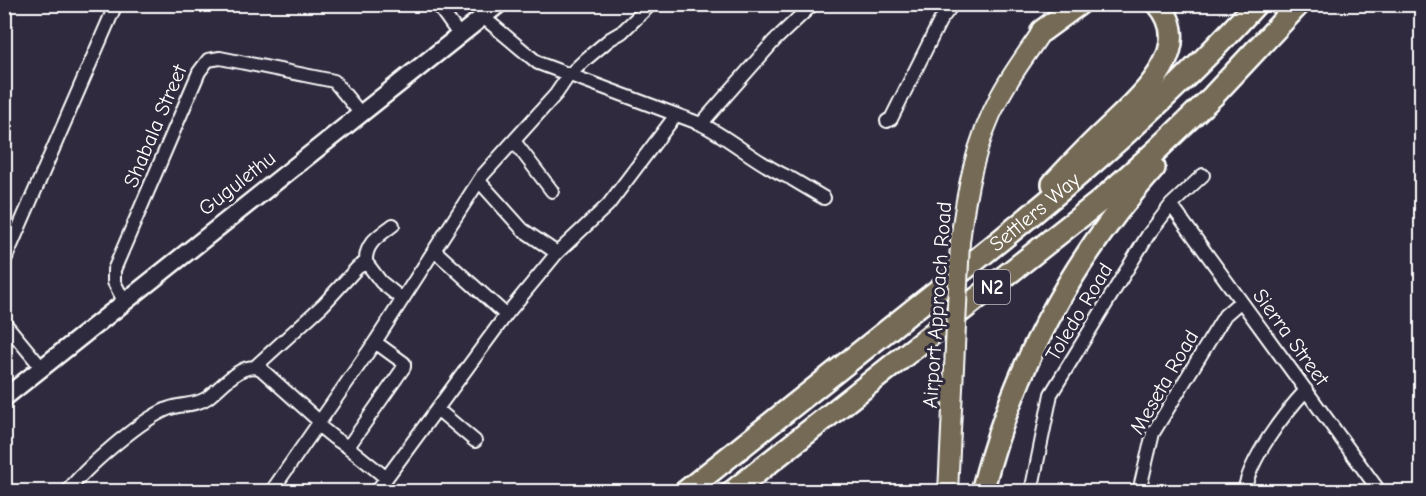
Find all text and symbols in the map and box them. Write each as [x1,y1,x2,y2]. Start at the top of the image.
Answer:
street label: Shabala Street [118,60,192,191]
street label: Gugulethu [194,146,280,220]
street label: Settlers Way [985,167,1085,256]
street label: Airport Approach Road [918,201,956,409]
street label: Toledo Road [1040,259,1118,365]
road number: N2 [974,270,1010,304]
street label: Sierra Street [1248,284,1335,391]
street label: Meseta Road [1125,326,1203,438]

